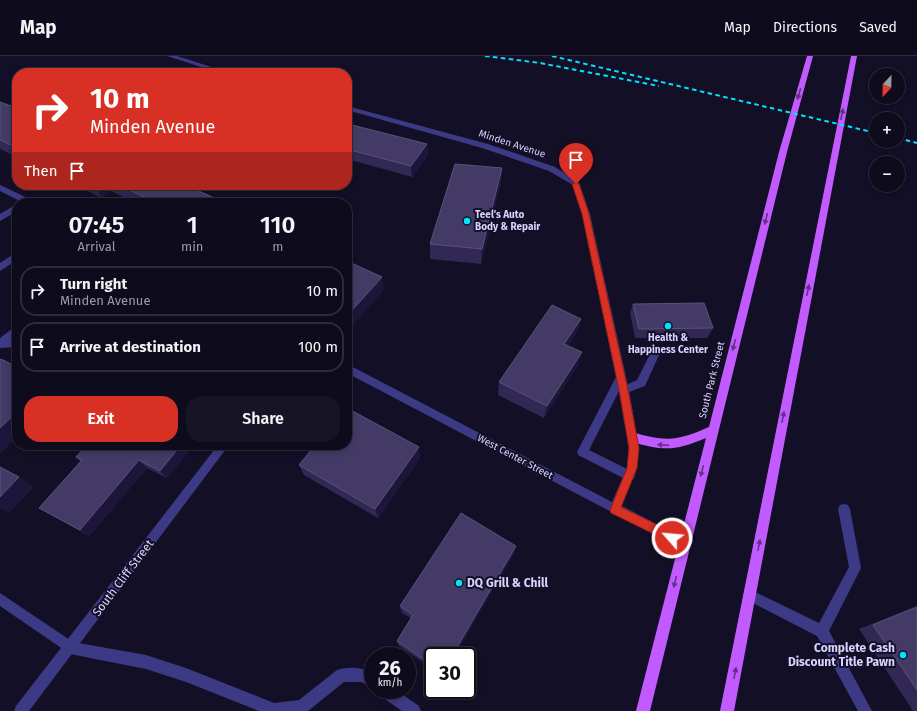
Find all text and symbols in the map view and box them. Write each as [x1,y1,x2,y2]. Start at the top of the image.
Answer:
text: Map [20,16,57,39]
text: Map [724,19,751,36]
text: Directions [773,19,837,36]
text: Saved [859,19,897,36]
north arrow [869,68,905,104]
map controls [869,68,905,192]
text: 10 m [90,82,150,115]
icon: right [24,84,76,136]
one-way arrow [796,87,802,100]
one-way arrow [839,108,845,121]
button: + [869,112,905,148]
text: Minden Avenue [90,116,215,138]
street label: Minden Avenue [477,128,547,160]
pin [559,143,593,184]
icon: arrive [565,149,587,171]
button: − [869,156,905,192]
icon: arrive [66,160,88,182]
text: Then [24,162,58,180]
place label: Teel's Auto Body & Repair [475,209,541,233]
text: 07:45 [69,211,124,239]
text: 1 [187,211,198,239]
text: 110 [260,211,295,239]
one-way arrow [763,213,769,225]
marker: Teel's Auto Body & Repair [462,216,472,226]
text: Arrival [77,239,116,254]
text: min [181,239,203,254]
text: m [272,239,283,254]
text: Turn right [60,275,127,293]
icon: right [26,280,48,302]
text: 10 m [306,282,338,300]
one-way arrow [805,283,811,296]
text: Minden Avenue [60,293,150,308]
marker: Health & Happiness Center [663,321,673,331]
place label: Health & Happiness Center [628,332,709,356]
icon: arrive [26,336,48,358]
text: Arrive at destination [60,338,201,356]
text: 100 m [298,338,338,356]
one-way arrow [731,339,737,351]
street label: South Park Street [697,340,727,420]
button: Exit [24,396,178,442]
button: Share [186,396,340,442]
one-way arrow [781,411,787,423]
street label: West Center Street [475,432,555,482]
one-way arrow [657,441,669,448]
one-way arrow [699,465,705,477]
position arrow [651,517,693,559]
street label: South Cliff Street [90,536,157,619]
one-way arrow [756,539,762,551]
place label: DQ Grill & Chill [467,576,548,590]
one-way arrow [671,576,677,588]
marker: DQ Grill & Chill [454,578,464,588]
place label: Complete Cash Discount Title Pawn [788,641,895,669]
speed limit sign: 30 [424,647,476,699]
marker: Complete Cash Discount Title Pawn [898,650,908,660]
text: 26 [379,656,401,680]
one-way arrow [732,667,738,679]
text: km/h [378,677,402,689]

